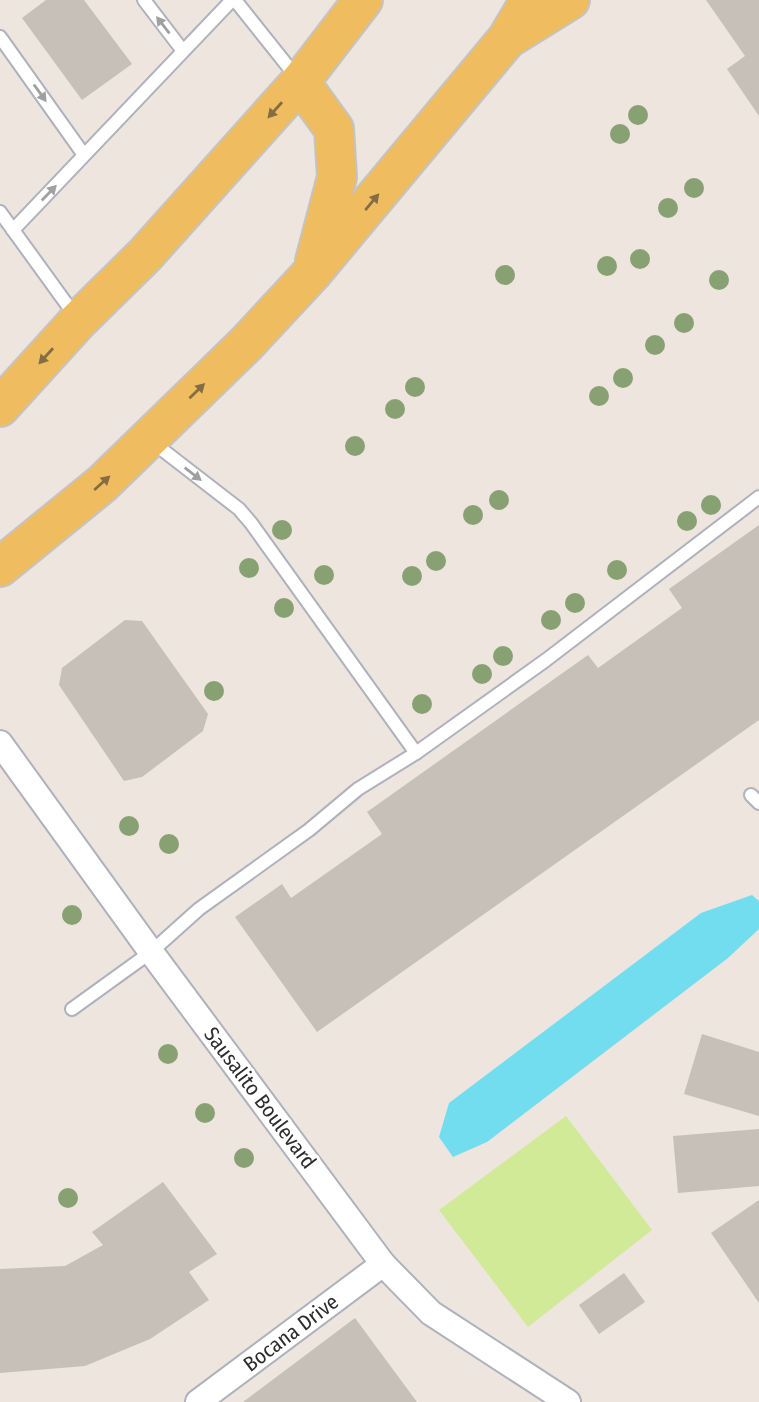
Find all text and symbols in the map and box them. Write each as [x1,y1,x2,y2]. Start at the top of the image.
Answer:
one-way arrow [156,17,171,35]
one-way arrow [33,84,47,102]
one-way arrow [267,101,283,118]
one-way arrow [40,185,56,202]
one-way arrow [364,193,379,211]
one-way arrow [39,348,54,365]
one-way arrow [188,384,205,400]
one-way arrow [184,467,202,482]
one-way arrow [93,475,111,491]
street label: Sausalito Boulevard [198,1022,322,1174]
street label: Bocana Drive [238,1289,344,1377]

